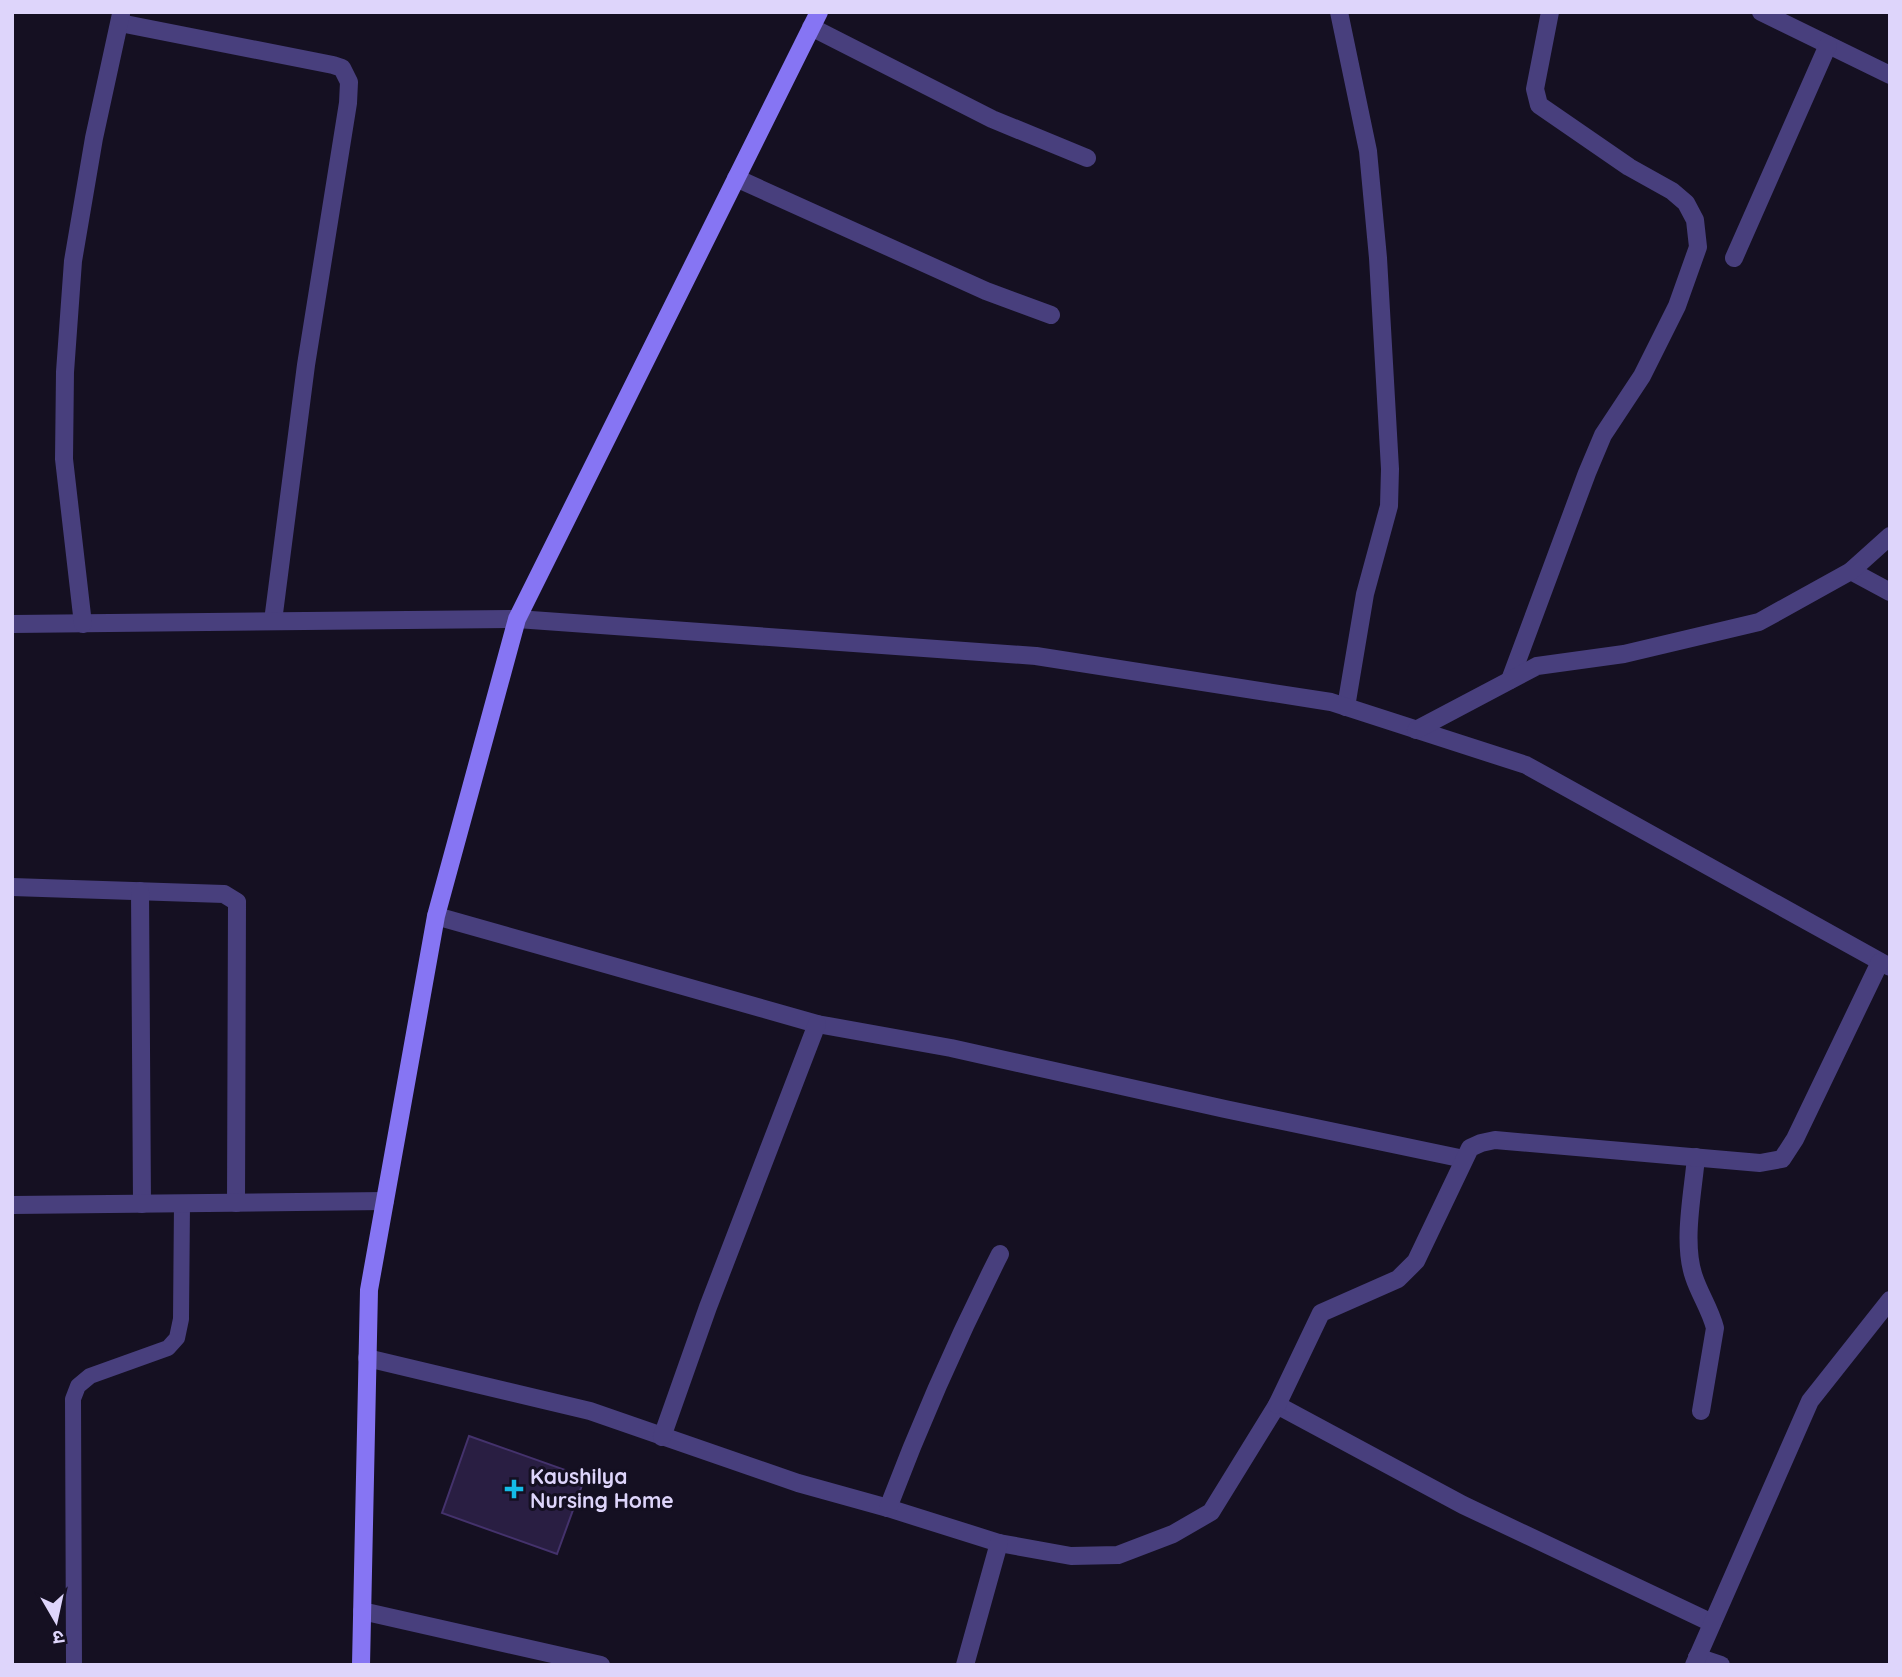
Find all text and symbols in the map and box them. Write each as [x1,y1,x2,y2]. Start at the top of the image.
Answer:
place label: Kaushilya Nursing Home [530,1463,674,1513]
marker: Kaushilya Nursing Home [504,1479,524,1499]
north arrow [21,1586,91,1656]
text: उ [50,1625,66,1651]

